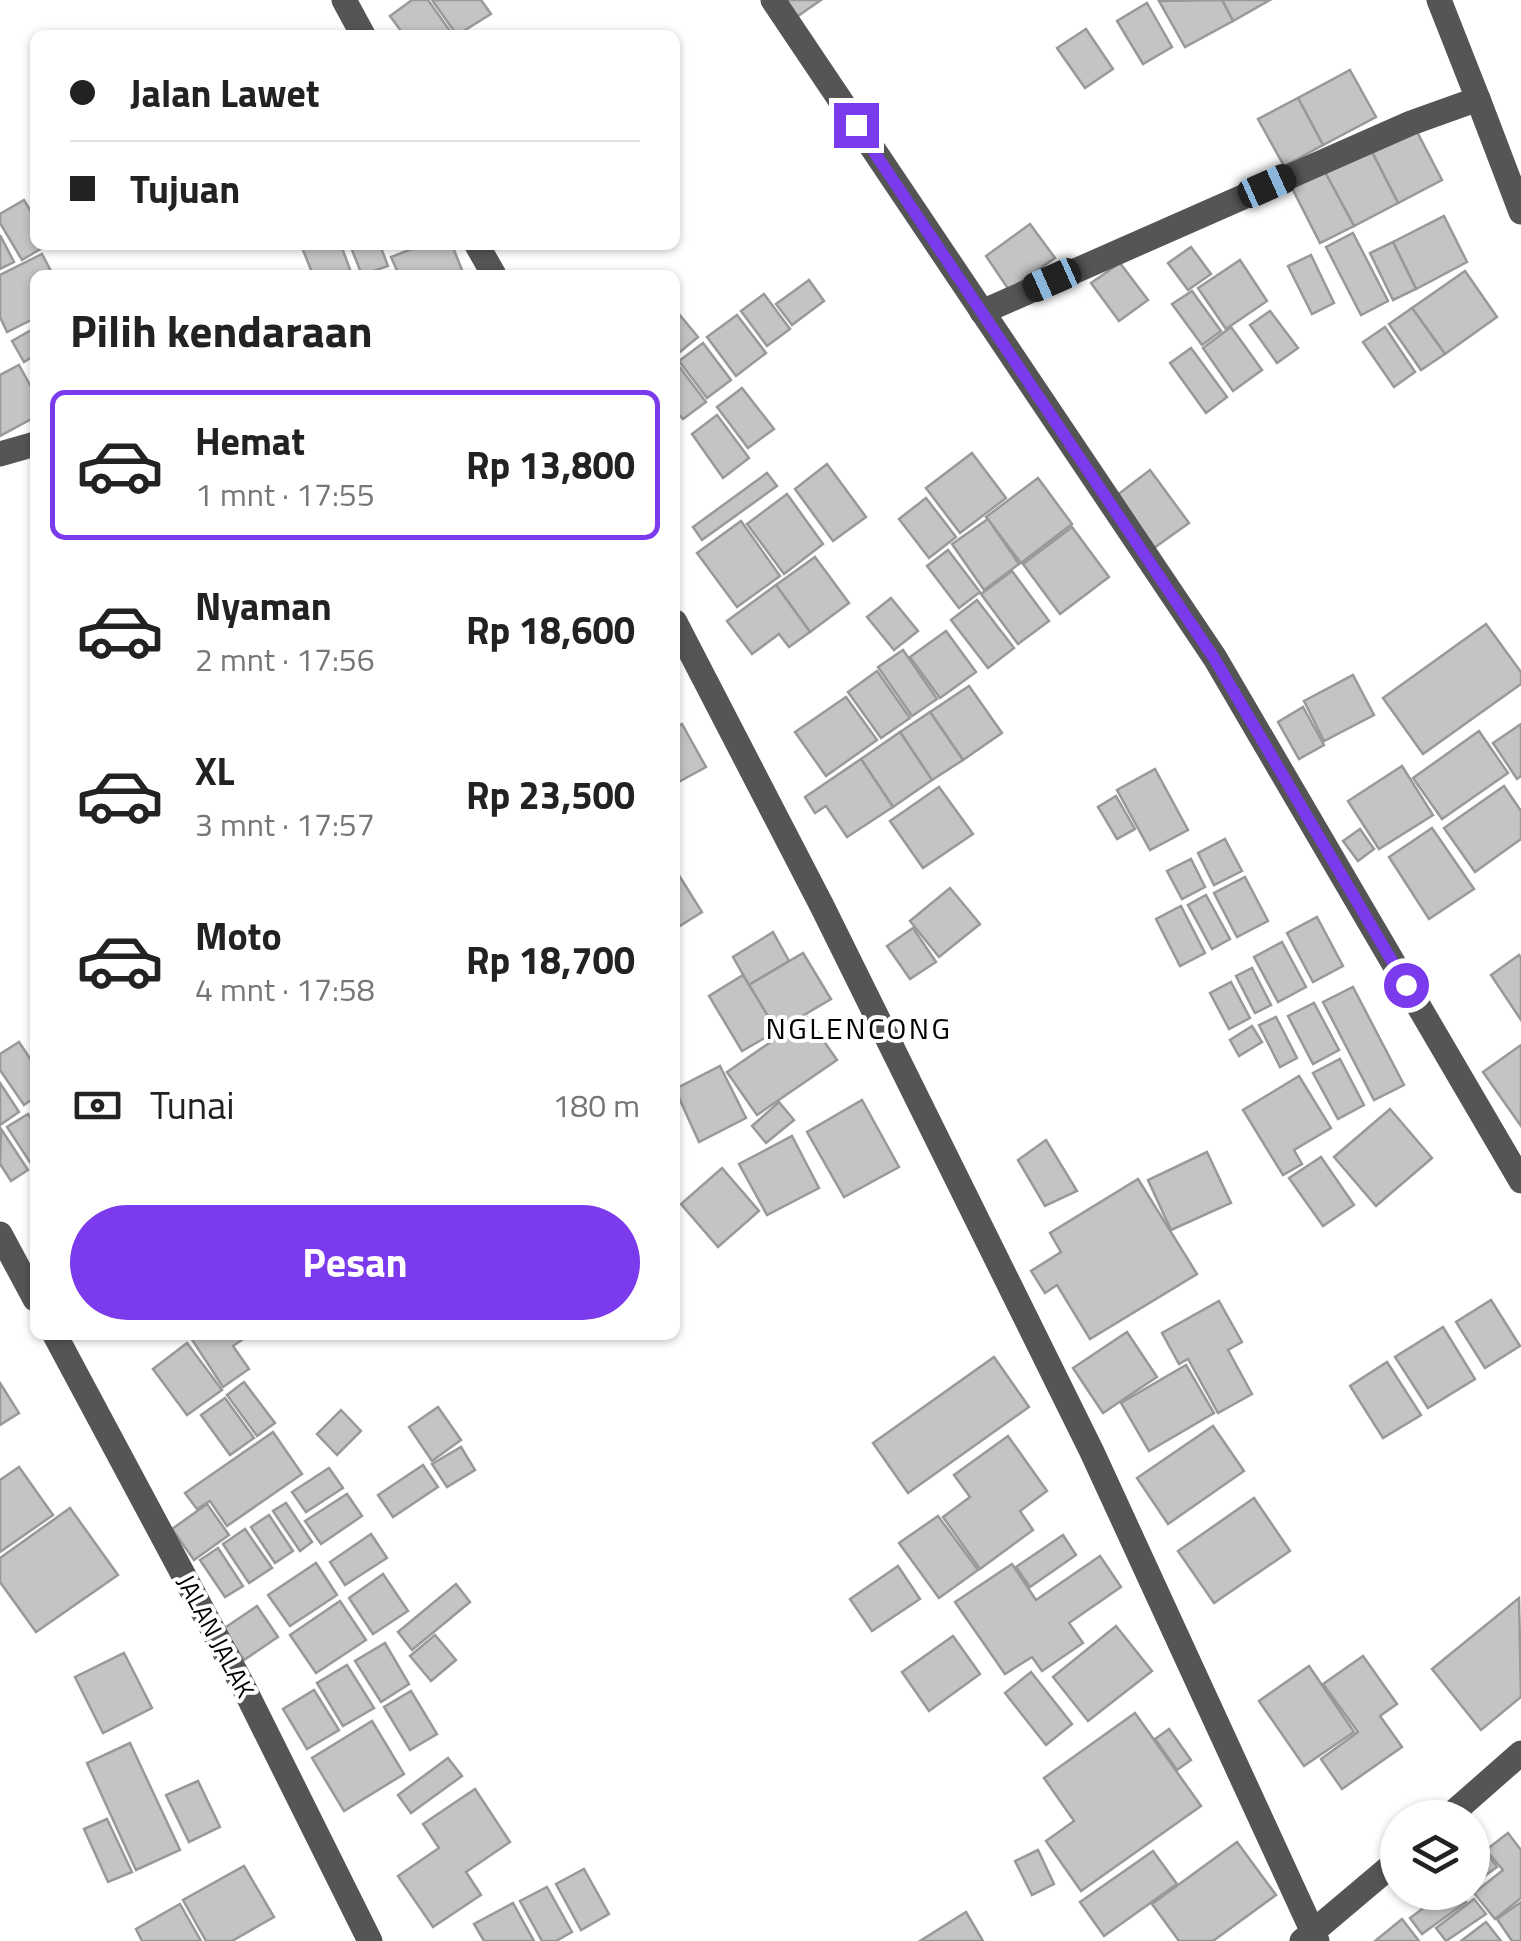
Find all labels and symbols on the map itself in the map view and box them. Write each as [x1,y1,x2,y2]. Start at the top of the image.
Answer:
route end [834,103,879,148]
car [1233,160,1301,212]
car [1018,254,1086,306]
route start [1384,963,1429,1008]
district label: NGLENCONG [765,1005,953,1051]
street label: JALAN JALAK [168,1568,264,1704]

